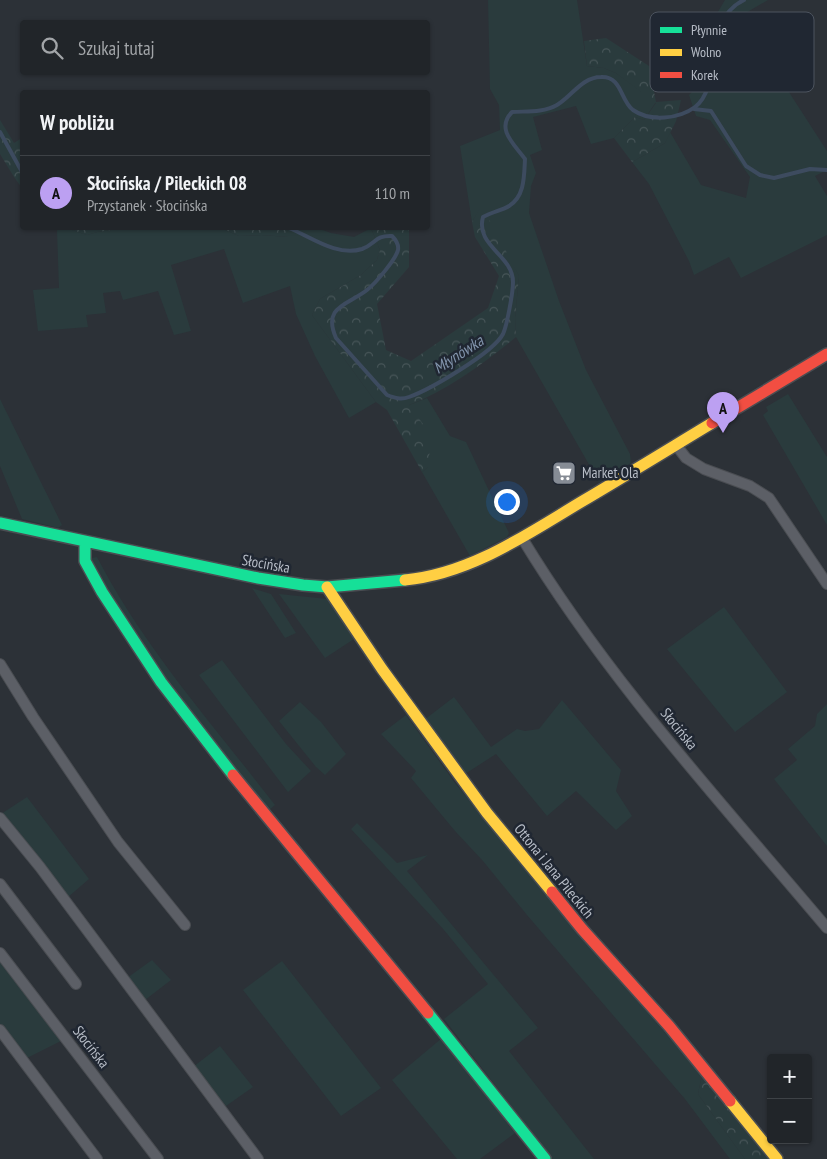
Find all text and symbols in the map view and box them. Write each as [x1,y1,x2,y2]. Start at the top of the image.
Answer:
legend [650,12,814,92]
search box [20,20,430,75]
text: Płynnie [691,21,727,39]
icon: search [38,34,66,62]
text: Szukaj tutaj [78,36,155,60]
text: Wolno [691,43,721,61]
text: Korek [691,66,719,84]
text: W pobliżu [40,109,114,136]
text: Słocińska / Pileckich 08 [87,171,247,195]
text: A [52,183,60,203]
text: 110 m [375,183,410,203]
text: Przystanek · Słocińska [87,195,207,215]
water label: Młynówka [429,330,488,378]
pin: A [707,392,739,433]
supermarket icon: Market Ola [551,460,577,486]
place label: Market Ola [582,463,639,482]
your location [494,489,520,515]
street label: Słocińska [241,550,292,577]
street label: Słocińska [657,704,702,754]
street label: Ottona i Jana Pileckich [510,819,598,922]
street label: Słocińska [69,1022,114,1072]
map controls [767,1054,812,1144]
button: + [767,1054,812,1099]
button: − [767,1099,812,1144]

